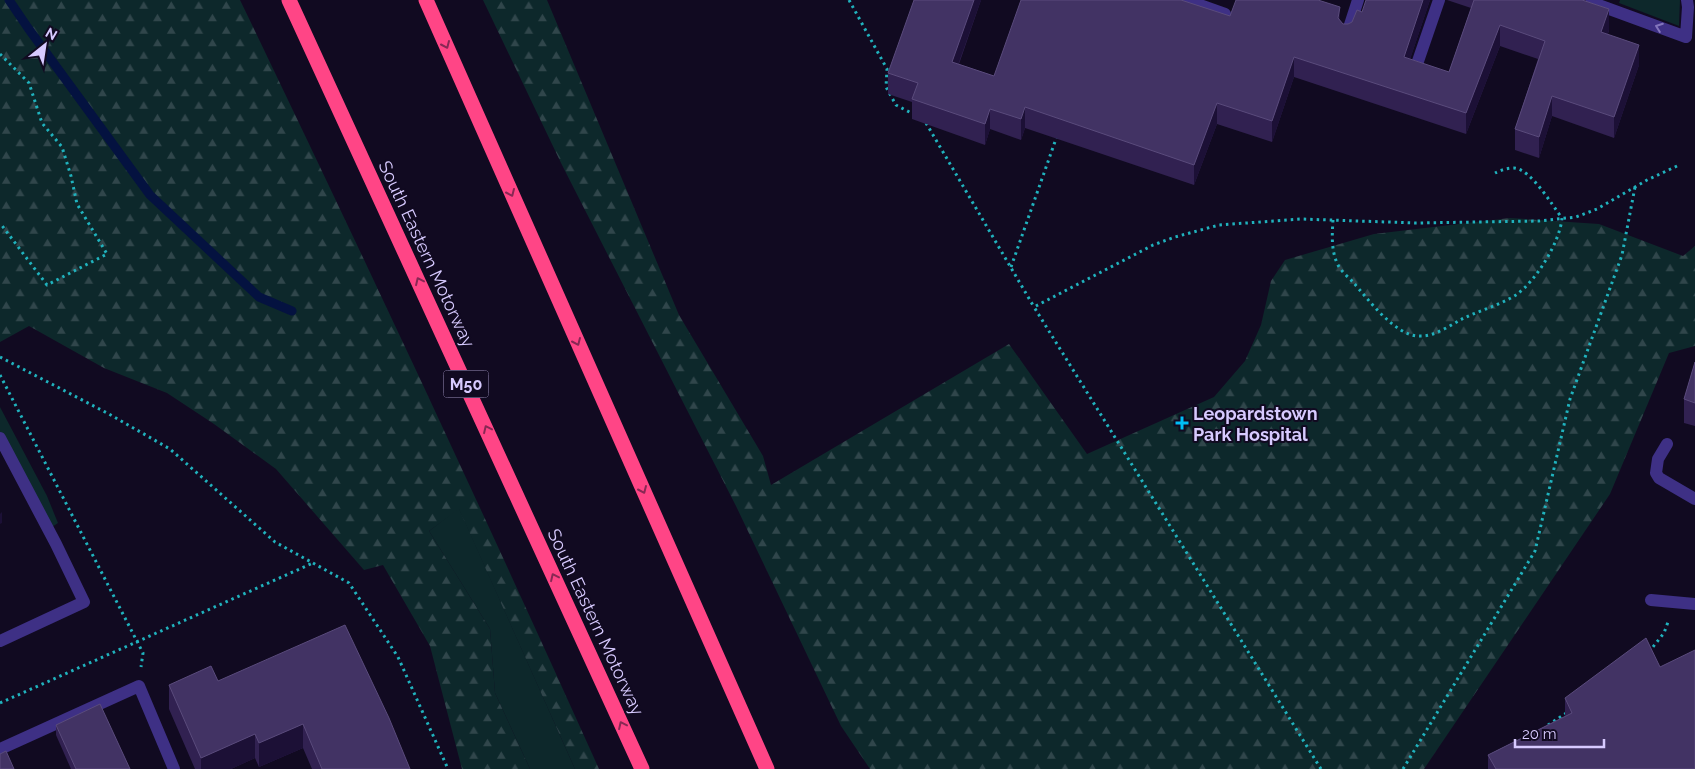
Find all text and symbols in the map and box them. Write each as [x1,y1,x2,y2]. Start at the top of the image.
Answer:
north arrow [20,20,70,70]
one-way arrow [1655,23,1664,33]
text: N [43,24,60,43]
one-way arrow [439,40,450,49]
street label: South Eastern Motorway [374,157,480,351]
one-way arrow [505,188,516,197]
one-way arrow [415,278,425,287]
one-way arrow [571,337,582,346]
road number: M50 [444,370,488,398]
place label: Leopardstown Park Hospital [1193,403,1318,445]
marker: Leopardstown Park Hospital [1175,416,1189,430]
one-way arrow [482,425,493,434]
one-way arrow [637,485,648,494]
street label: South Eastern Motorway [543,525,649,719]
one-way arrow [550,573,561,582]
scale bar [1515,716,1604,748]
one-way arrow [618,721,628,730]
text: 20 m [1522,725,1557,743]

